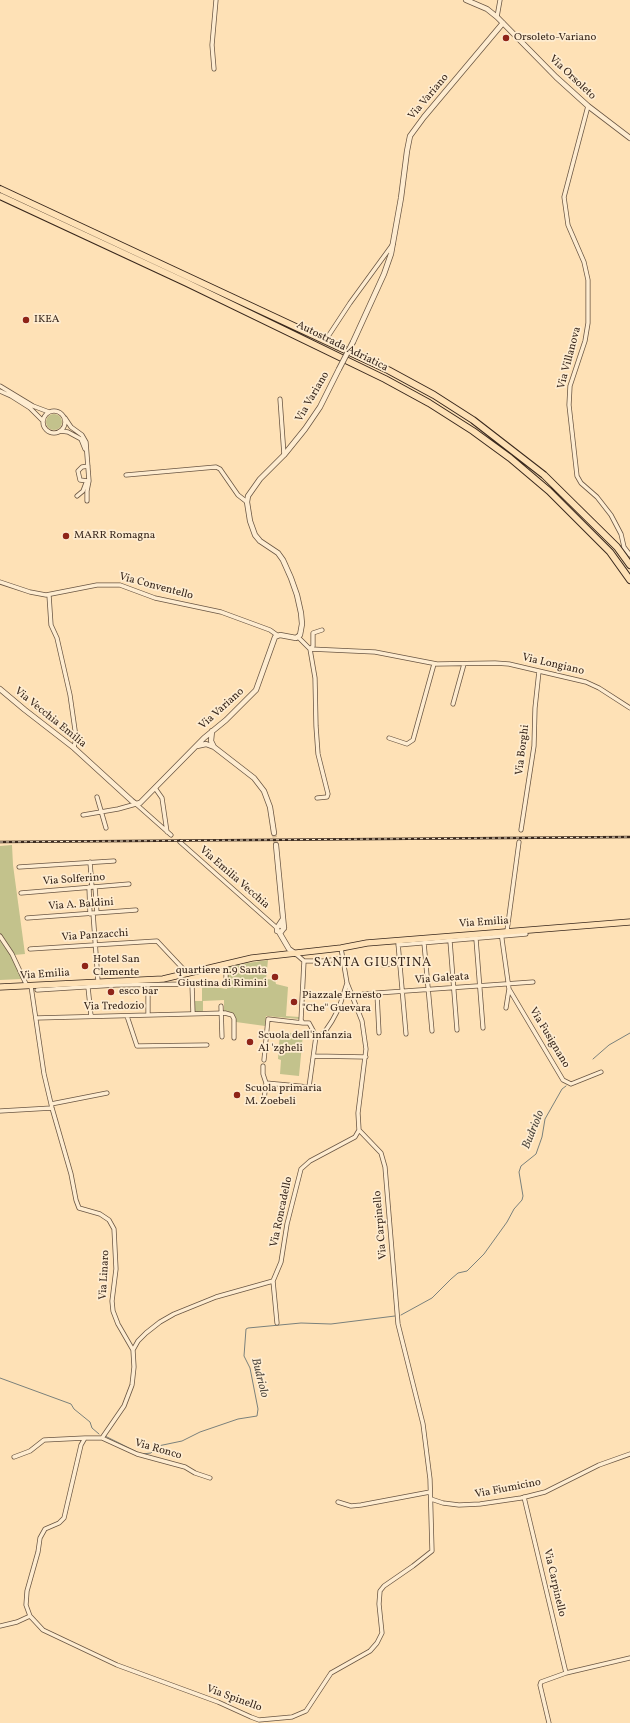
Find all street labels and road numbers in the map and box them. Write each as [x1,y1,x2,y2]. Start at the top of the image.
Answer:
street label: Via Orsoleto [546,53,598,103]
street label: Via Variano [406,71,452,123]
street label: Autostrada Adriatica [294,319,390,375]
street label: Via Villanova [555,325,585,391]
street label: Via Variano [293,370,333,424]
street label: Via Conventello [118,571,194,603]
street label: Via Longiano [521,651,585,679]
street label: Via Vecchia Emilia [11,685,89,751]
street label: Via Variano [197,685,247,733]
street label: Via Borghi [513,724,533,776]
street label: Via Emilia Vecchia [196,844,272,912]
street label: Via Solferino [42,871,106,889]
street label: Via A. Baldini [48,896,114,914]
street label: Via Emilia [459,915,509,931]
street label: Via Panzacchi [61,927,129,945]
street label: Via Emilia [20,967,70,983]
street label: Via Galeata [414,971,470,987]
street label: Via Tredozio [84,1000,144,1014]
street label: Via Fusignano [526,1005,572,1071]
street label: Via Roncadello [268,1175,296,1249]
street label: Via Carpinello [371,1190,391,1260]
street label: Via Linaro [97,1250,113,1300]
street label: Via Ronco [133,1437,183,1463]
street label: Via Fiumicino [474,1476,542,1502]
street label: Via Carpinello [540,1548,568,1618]
street label: Via Spinello [205,1683,263,1715]

